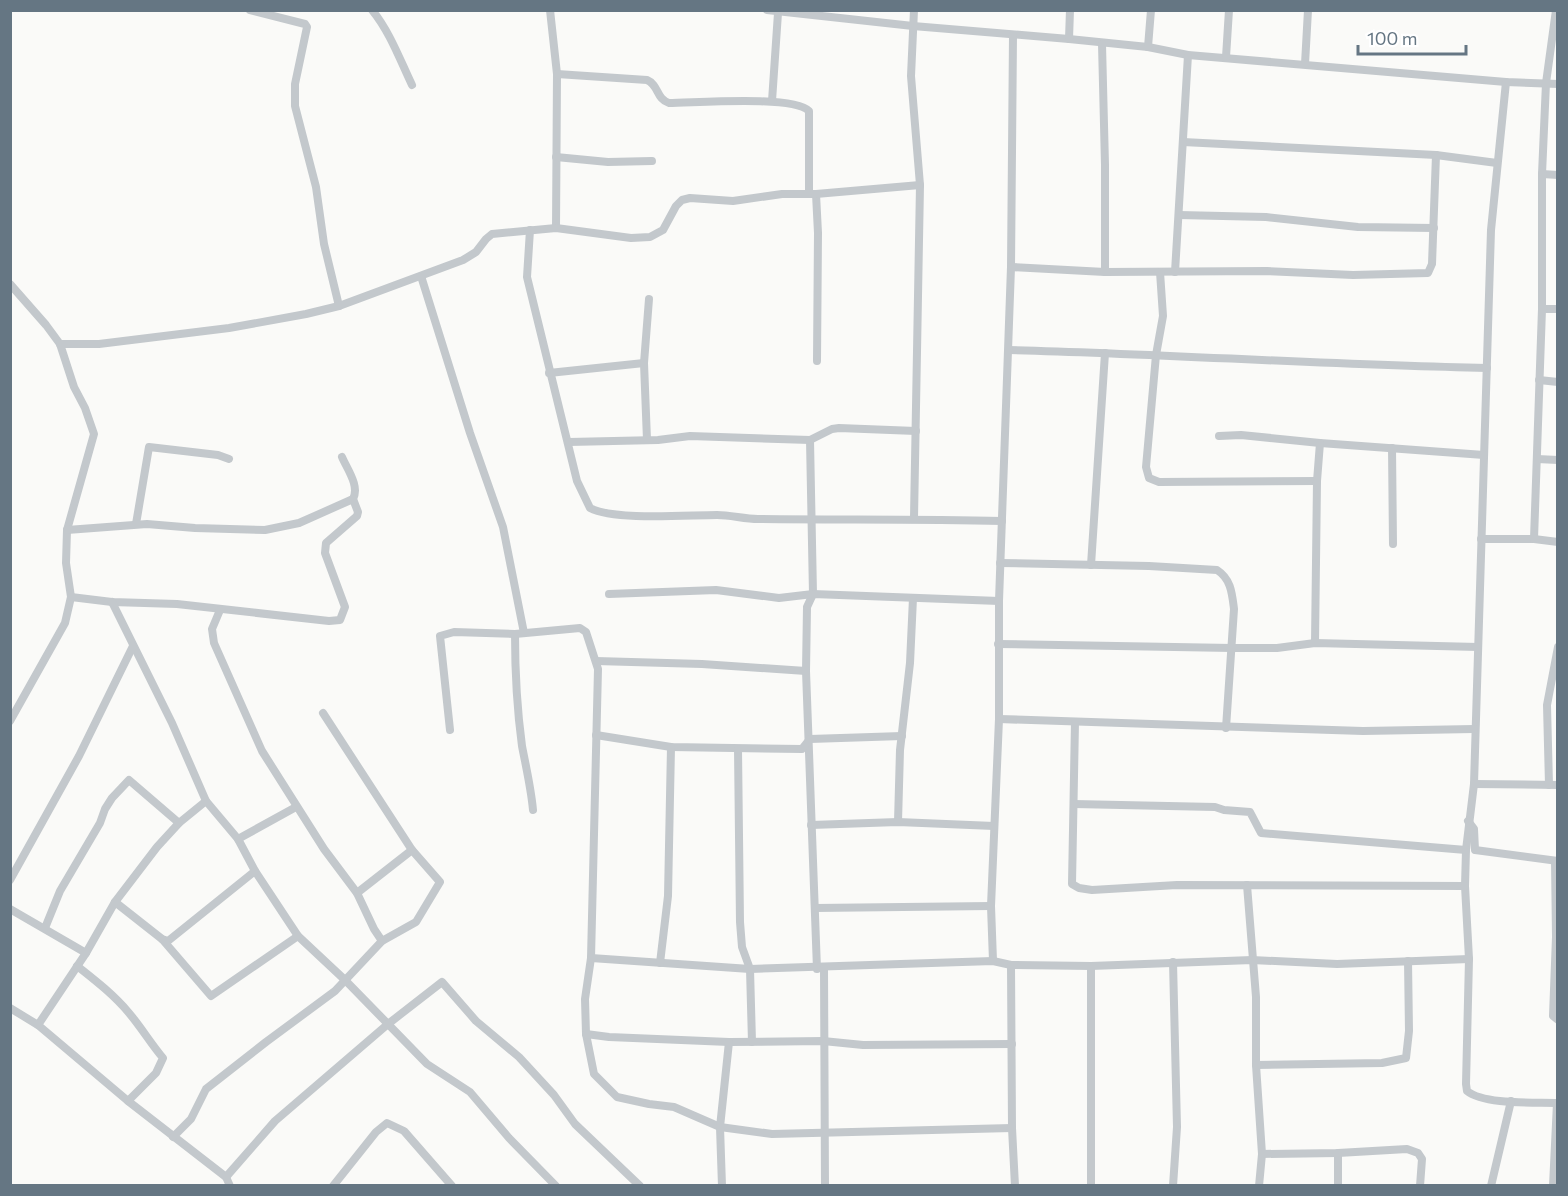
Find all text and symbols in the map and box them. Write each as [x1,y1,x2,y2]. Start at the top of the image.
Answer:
scale bar [1358,18,1466,56]
text: 100 m [1367,27,1417,49]

